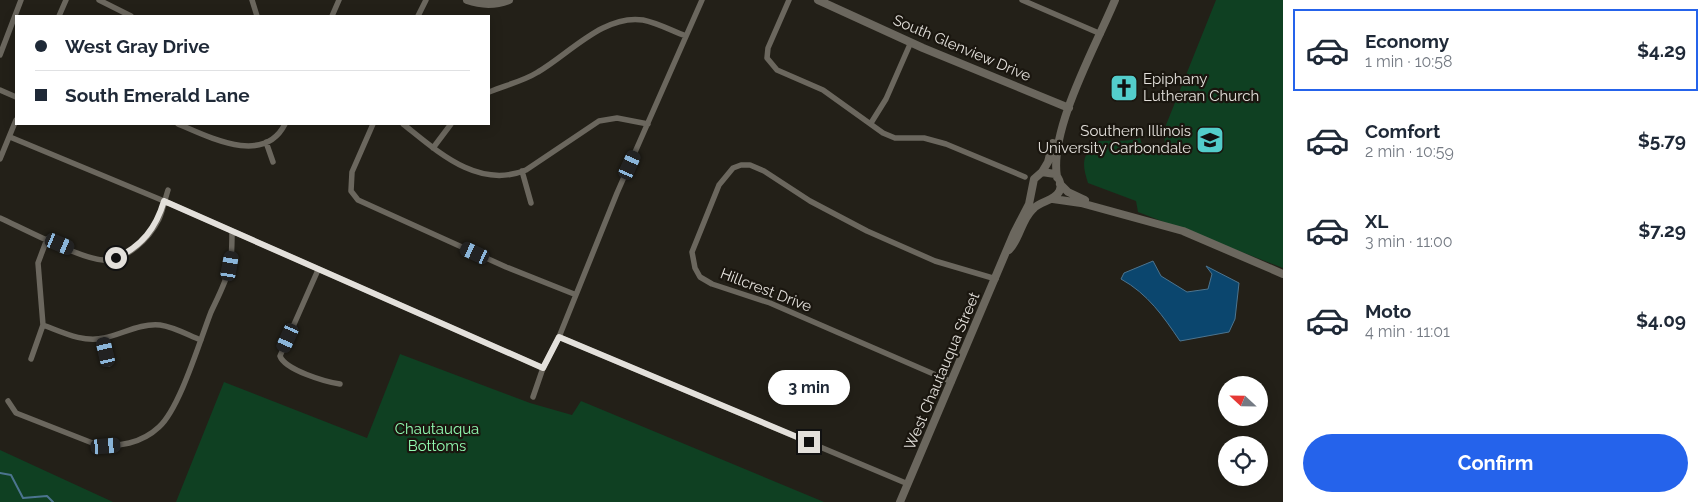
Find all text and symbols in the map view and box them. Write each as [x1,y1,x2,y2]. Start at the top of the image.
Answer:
street label: South Glenview Drive [890,11,1034,85]
icon: car [1305,28,1350,73]
text: Economy [1365,30,1449,52]
text: West Gray Drive [65,35,210,57]
text: $4.29 [1637,39,1686,61]
text: 1 min · 10:58 [1365,52,1453,71]
place label: Epiphany Lutheran Church [1143,70,1259,105]
church icon: Epiphany Lutheran Church [1109,73,1139,103]
text: South Emerald Lane [65,84,250,106]
icon: car [1305,118,1350,163]
text: Comfort [1365,120,1440,142]
place label: Southern Illinois University Carbondale [1038,122,1191,157]
school or university icon: Southern Illinois University Carbondale [1195,125,1225,155]
text: $5.79 [1638,129,1686,151]
text: 2 min · 10:59 [1365,142,1454,161]
car [617,148,642,182]
icon: car [1305,208,1350,253]
text: XL [1365,210,1388,232]
text: $7.29 [1638,219,1686,241]
car [43,231,76,257]
text: 3 min · 11:00 [1365,232,1453,251]
car [458,240,491,266]
route start [105,247,127,269]
car [220,250,239,282]
street label: Hillcrest Drive [718,264,814,316]
street label: West Chautauqua Street [901,289,983,453]
icon: car [1305,298,1350,343]
text: Moto [1365,300,1411,322]
text: $4.09 [1636,309,1686,331]
car [275,321,300,355]
text: 4 min · 11:01 [1365,322,1450,341]
car [95,336,116,368]
callout: 3 min [768,370,850,404]
north arrow [1218,376,1268,426]
map controls [1218,376,1268,486]
text: 3 min [788,378,830,397]
park label: Chautauqua Bottoms [395,420,479,455]
route end [798,431,820,453]
button: Confirm [1303,434,1688,492]
button: locate [1218,436,1268,486]
car [90,437,121,455]

